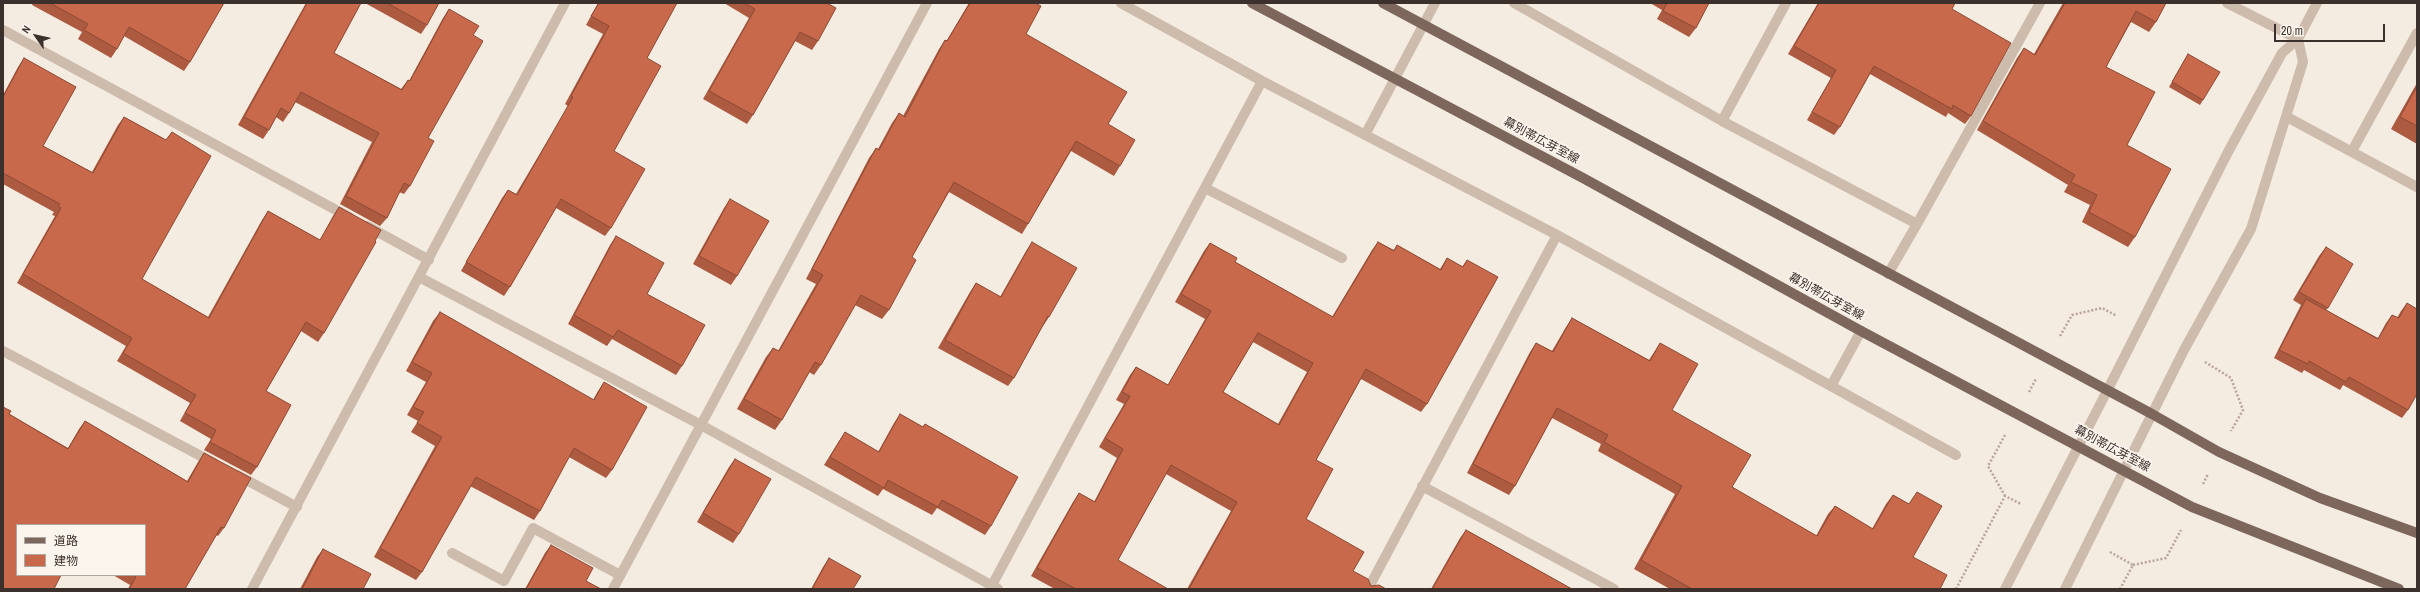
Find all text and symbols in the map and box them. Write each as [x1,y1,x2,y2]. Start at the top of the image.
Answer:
north arrow [16,16,56,56]
scale bar [2276,16,2387,42]
text: N [18,23,34,36]
text: 20 m [2281,23,2303,39]
street label: 幕別帯広芽室線 [1501,115,1581,167]
street label: 幕別帯広芽室線 [1786,270,1866,324]
street label: 幕別帯広芽室線 [2072,423,2152,475]
legend [16,524,146,576]
text: 道路 [54,533,78,549]
text: 建物 [54,553,78,569]

